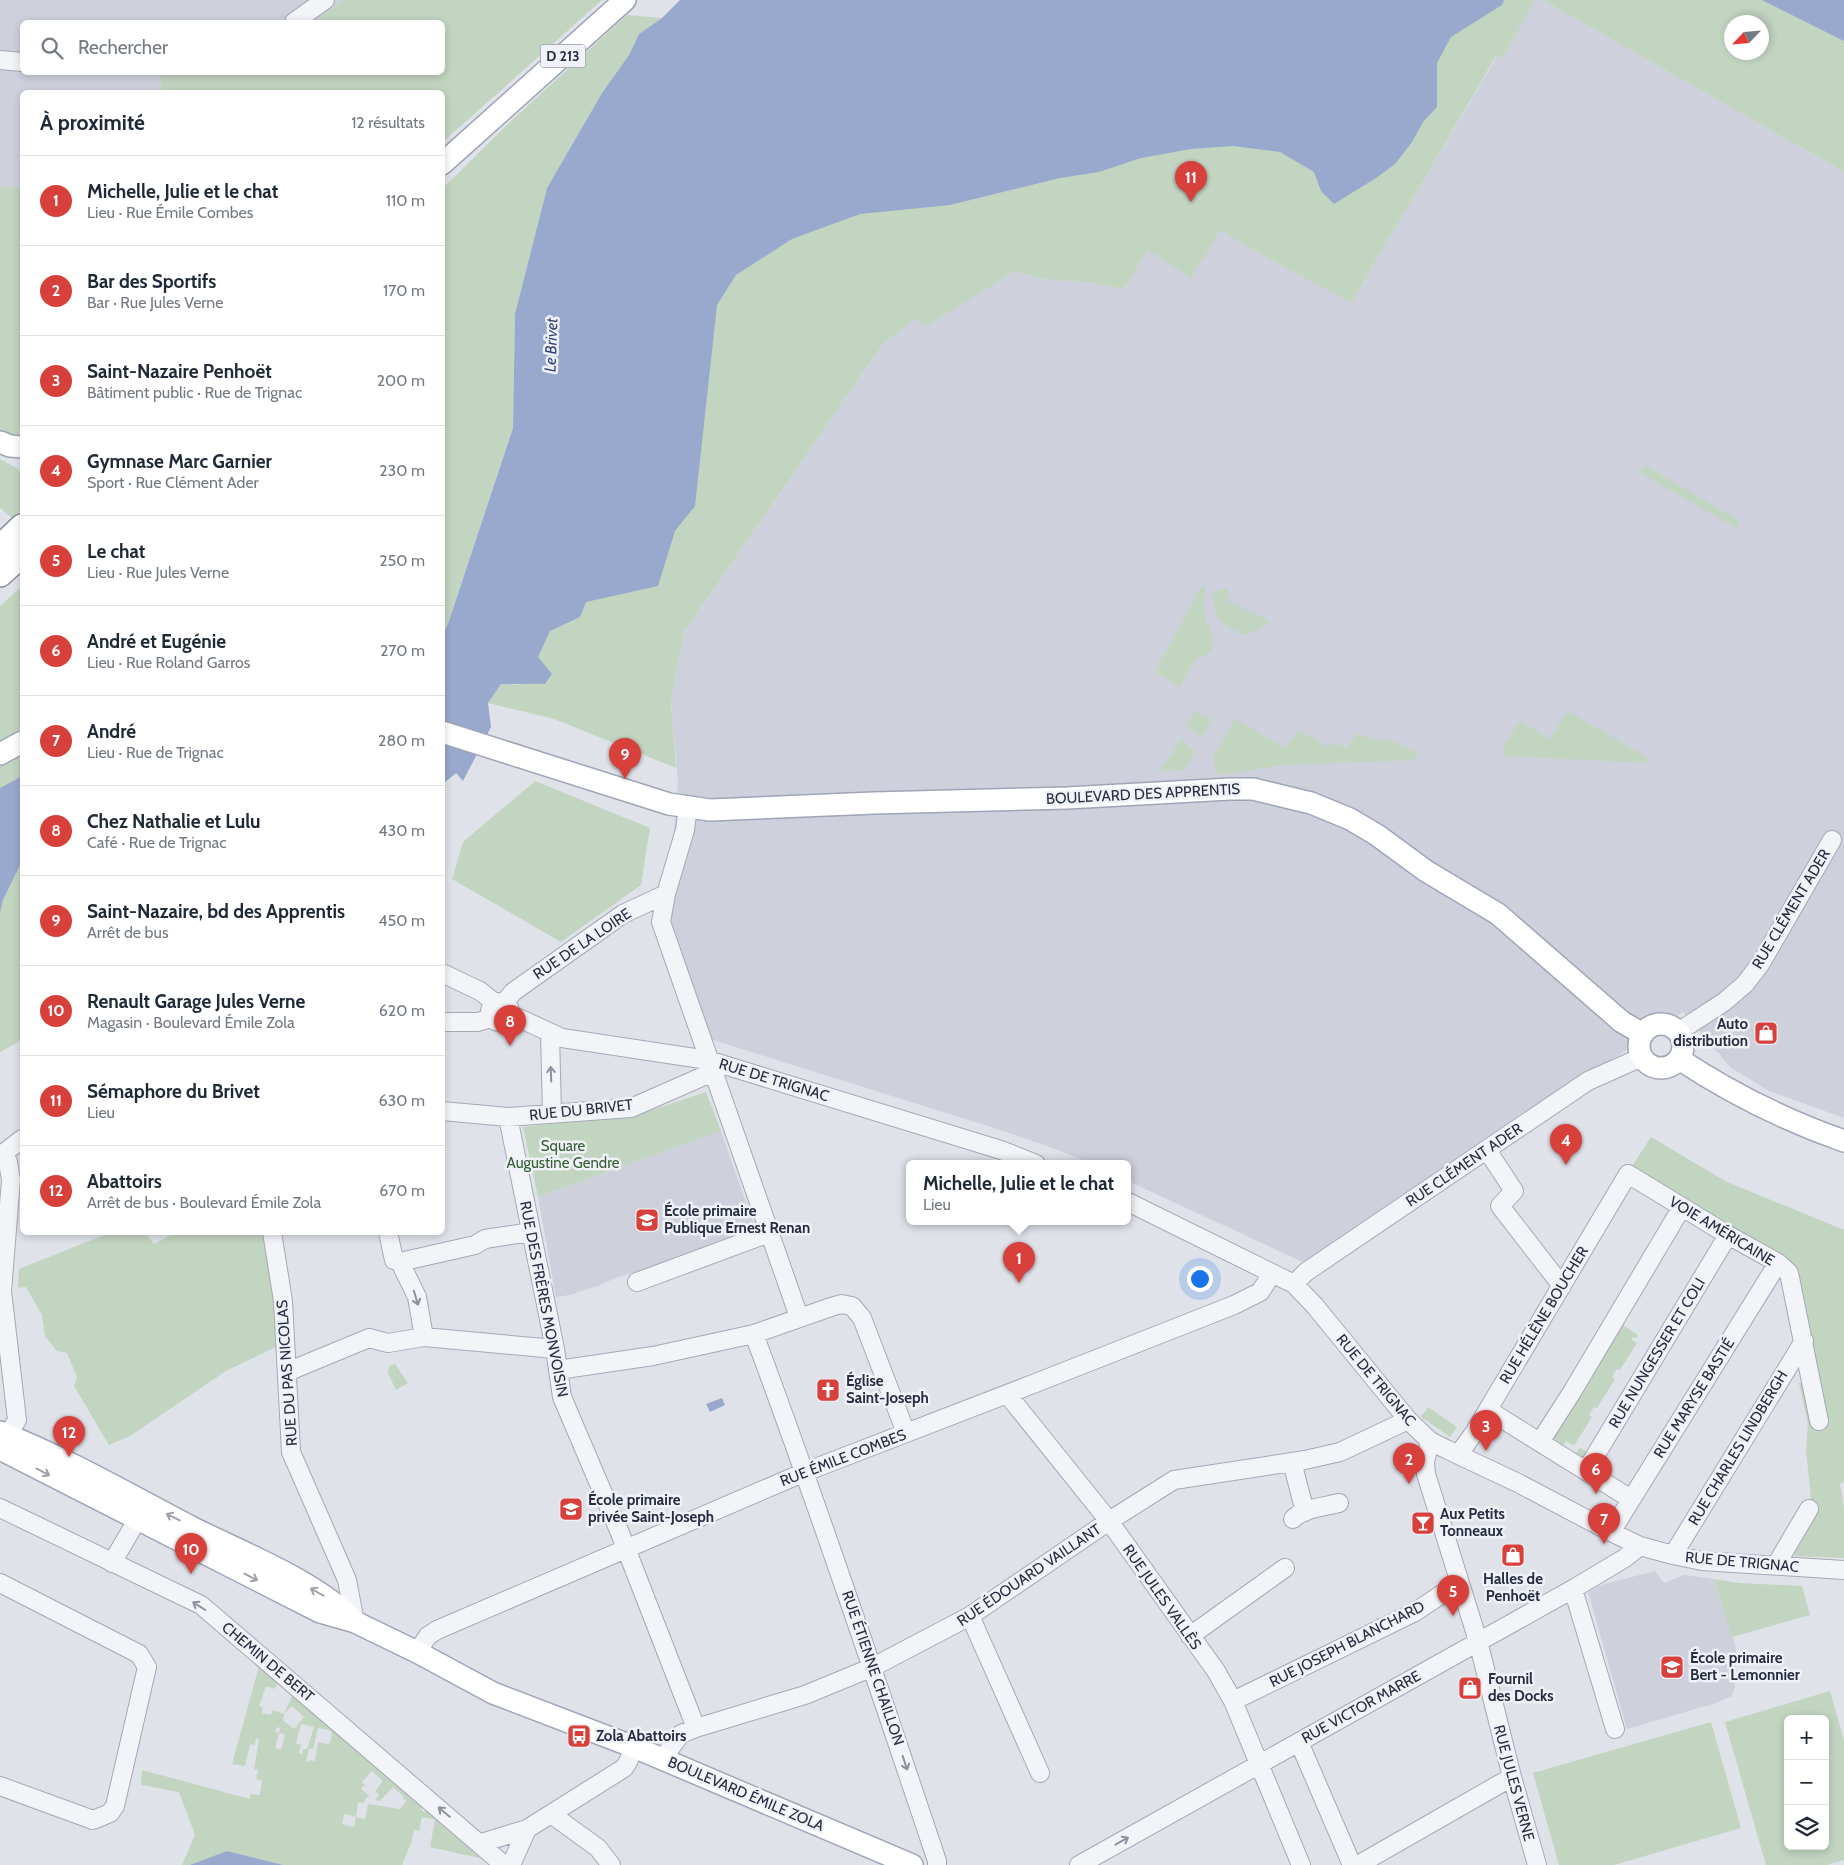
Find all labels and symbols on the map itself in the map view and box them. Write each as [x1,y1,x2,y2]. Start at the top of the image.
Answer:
north arrow [1724,15,1769,60]
road number: D 213 [540,44,586,68]
pin: 11 [1175,161,1207,202]
water label: Le Brivet [541,316,561,372]
pin: 9 [609,738,641,779]
street label: BOULEVARD DES APPRENTIS [1045,780,1241,808]
street label: RUE CLÉMENT ADER [1747,845,1834,972]
street label: RUE DE LA LOIRE [530,905,634,983]
pin: 8 [494,1005,526,1046]
place label: Auto distribution [1673,1015,1748,1050]
shop icon: Auto distribution [1753,1020,1779,1046]
street label: RUE DE TRIGNAC [717,1055,831,1105]
one-way arrow [546,1066,556,1082]
street label: RUE DU BRIVET [528,1096,634,1124]
street label: RUE CLÉMENT ADER [1402,1119,1526,1211]
pin: 4 [1550,1124,1582,1165]
park label: Square Augustine Gendre [507,1137,620,1172]
street label: VOIE AMÉRICAINE [1666,1192,1778,1270]
street label: RUE DES FRÈRES MONVOISIN [516,1199,573,1399]
place label: École primaire Publique Ernest Renan [664,1201,810,1237]
school or university icon: École primaire Publique Ernest Renan [634,1207,660,1233]
pin: 1 [1003,1242,1035,1283]
street label: RUE HÉLÈNE BOUCHER [1495,1243,1592,1387]
your location [1187,1266,1213,1292]
street label: RUE NUNGESSER ET COLI [1605,1275,1709,1431]
one-way arrow [412,1290,422,1306]
street label: RUE DU PAS NICOLAS [273,1299,301,1447]
street label: RUE DE TRIGNAC [1332,1331,1420,1429]
street label: RUE MARYSE BASTIÉ [1649,1334,1738,1461]
street label: RUE CHARLES LINDBERGH [1685,1367,1791,1529]
place label: Église Saint-Joseph [846,1371,929,1407]
church icon: Église Saint-Joseph [815,1377,841,1403]
pin: 3 [1470,1410,1502,1451]
pin: 12 [53,1416,85,1457]
street label: RUE ÉMILE COMBES [777,1425,909,1490]
pin: 2 [1393,1443,1425,1484]
pin: 6 [1580,1453,1612,1494]
one-way arrow [35,1468,50,1477]
place label: École primaire privée Saint-Joseph [588,1490,714,1526]
school or university icon: École primaire privée Saint-Joseph [558,1496,584,1522]
pin: 7 [1588,1503,1620,1544]
place label: Aux Petits Tonneaux [1440,1505,1505,1540]
bar icon: Aux Petits Tonneaux [1410,1510,1436,1536]
one-way arrow [166,1512,181,1522]
street label: RUE ÉDOUARD VAILLANT [953,1519,1104,1630]
pin: 10 [175,1533,207,1574]
street label: RUE JULES VALLÈS [1119,1540,1206,1653]
shop icon: Halles de Penhoët [1500,1542,1526,1568]
street label: RUE DE TRIGNAC [1684,1548,1800,1576]
place label: Halles de Penhoët [1483,1570,1543,1605]
one-way arrow [243,1572,258,1582]
pin: 5 [1437,1575,1469,1616]
one-way arrow [311,1587,325,1597]
street label: RUE ÉTIENNE CHAILLON [838,1588,909,1748]
street label: RUE JOSEPH BLANCHARD [1266,1597,1428,1691]
one-way arrow [193,1600,207,1610]
street label: CHEMIN DE BERT [218,1618,318,1706]
place label: École primaire Bert - Lemonnier [1690,1648,1800,1684]
school or university icon: École primaire Bert - Lemonnier [1659,1654,1685,1680]
street label: RUE VICTOR MARRE [1298,1667,1424,1747]
place label: Fournil des Docks [1488,1670,1554,1705]
shop icon: Fournil des Docks [1457,1675,1483,1701]
bus stop icon: Zola Abattoirs [566,1723,592,1749]
street label: RUE JULES VERNE [1490,1723,1538,1843]
place label: Zola Abattoirs [596,1727,686,1745]
street label: BOULEVARD ÉMILE ZOLA [665,1752,828,1835]
one-way arrow [901,1755,910,1771]
one-way arrow [437,1806,450,1818]
one-way arrow [1114,1836,1128,1846]

